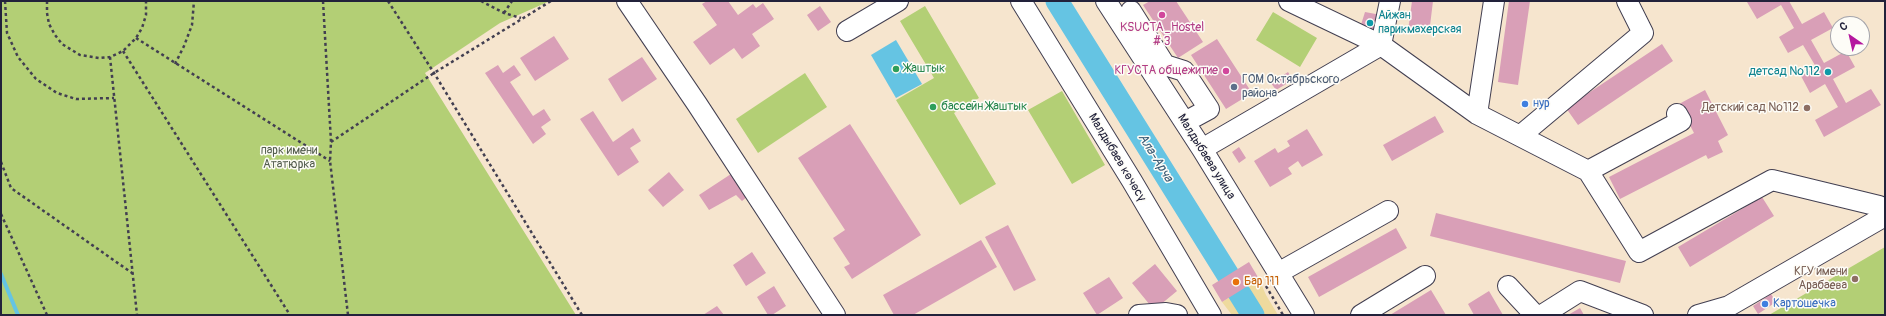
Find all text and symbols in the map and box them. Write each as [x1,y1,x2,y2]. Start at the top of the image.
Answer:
place label: Айжан парикмахерская [1378,9,1461,37]
marker: KSUCTA_Hostel # 3 [1157,10,1167,20]
north arrow [1830,16,1870,56]
marker: Айжан парикмахерская [1365,18,1375,28]
text: С [1837,19,1850,34]
place label: KSUCTA_Hostel # 3 [1120,21,1204,49]
place label: Жаштык [904,62,945,76]
marker: Жаштык [891,64,901,74]
place label: КГУСТА общежитие [1114,64,1218,78]
place label: детсад №112 [1749,65,1820,79]
marker: КГУСТА общежитие [1221,66,1231,76]
marker: детсад №112 [1823,67,1833,77]
place label: ГОМ Октябрьского района [1242,73,1339,101]
marker: ГОМ Октябрьского района [1229,82,1239,92]
place label: нур [1533,97,1550,111]
marker: нур [1520,99,1530,109]
place label: бассейн Жаштык [941,100,1027,114]
place label: Детский сад №112 [1702,101,1799,115]
marker: бассейн Жаштык [928,102,938,112]
marker: Детский сад №112 [1802,103,1812,113]
street label: Малдыбаев көчөсү [1085,111,1149,205]
street label: Малдыбаева улица [1174,112,1238,202]
water label: Ала-Арча [1134,131,1176,185]
park label: парк имени Ататюрка [261,144,317,172]
place label: КГУ имени Арабаева [1794,265,1847,293]
marker: КГУ имени Арабаева [1850,274,1860,284]
place label: Бар 111 [1244,275,1279,289]
marker: Бар 111 [1231,277,1241,287]
place label: Картошечка [1773,297,1836,311]
marker: Картошечка [1760,299,1770,309]

